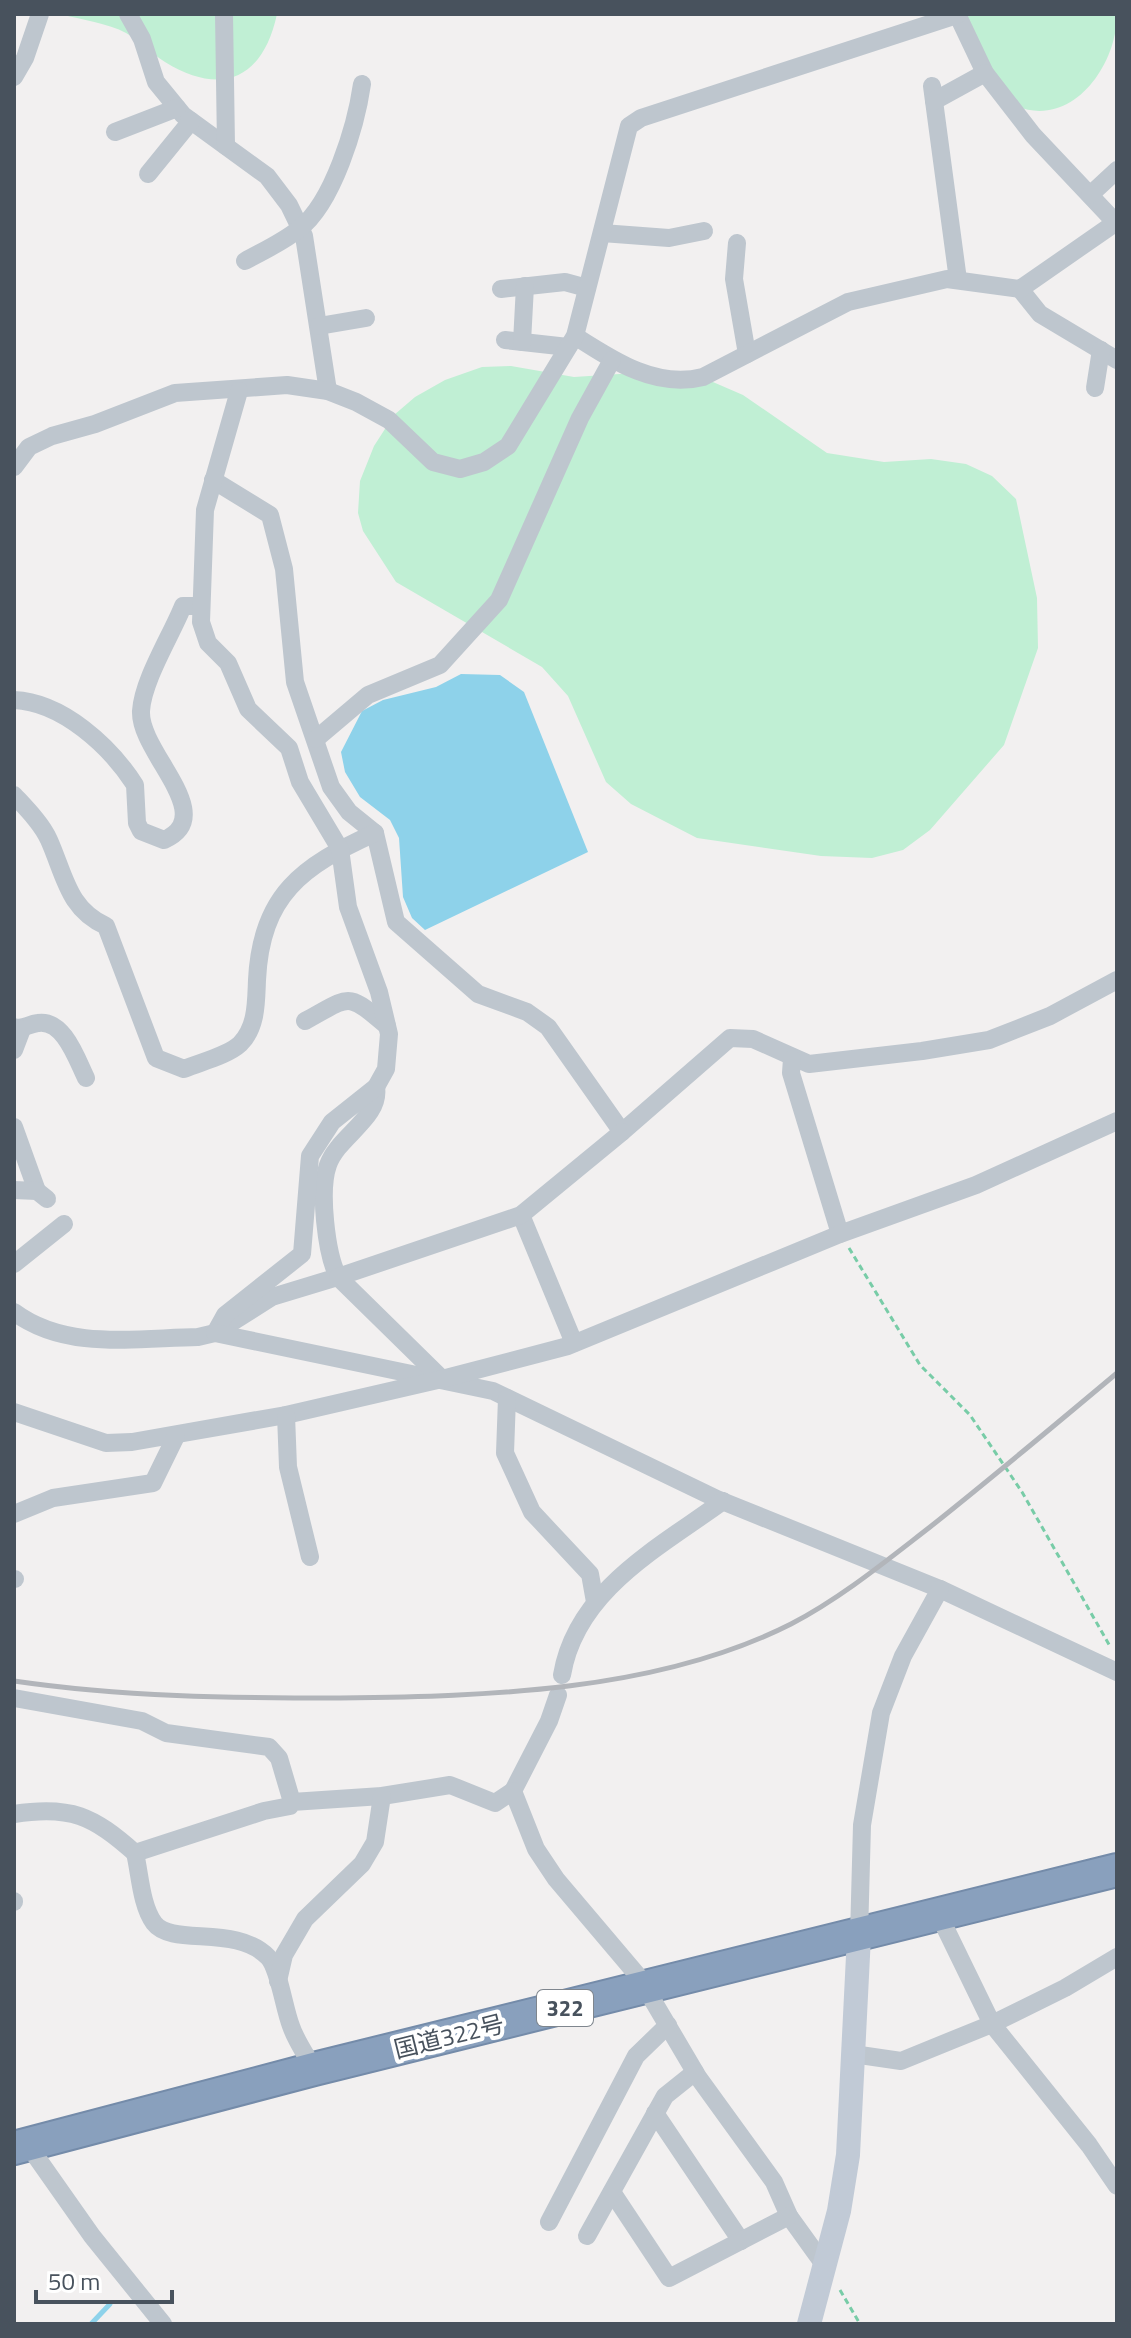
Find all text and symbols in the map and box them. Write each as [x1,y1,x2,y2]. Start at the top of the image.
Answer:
road number: 322 [537,1990,593,2026]
street label: 国道322号 [390,2005,508,2067]
scale bar [36,2254,172,2304]
text: 50 m [48,2263,100,2299]

